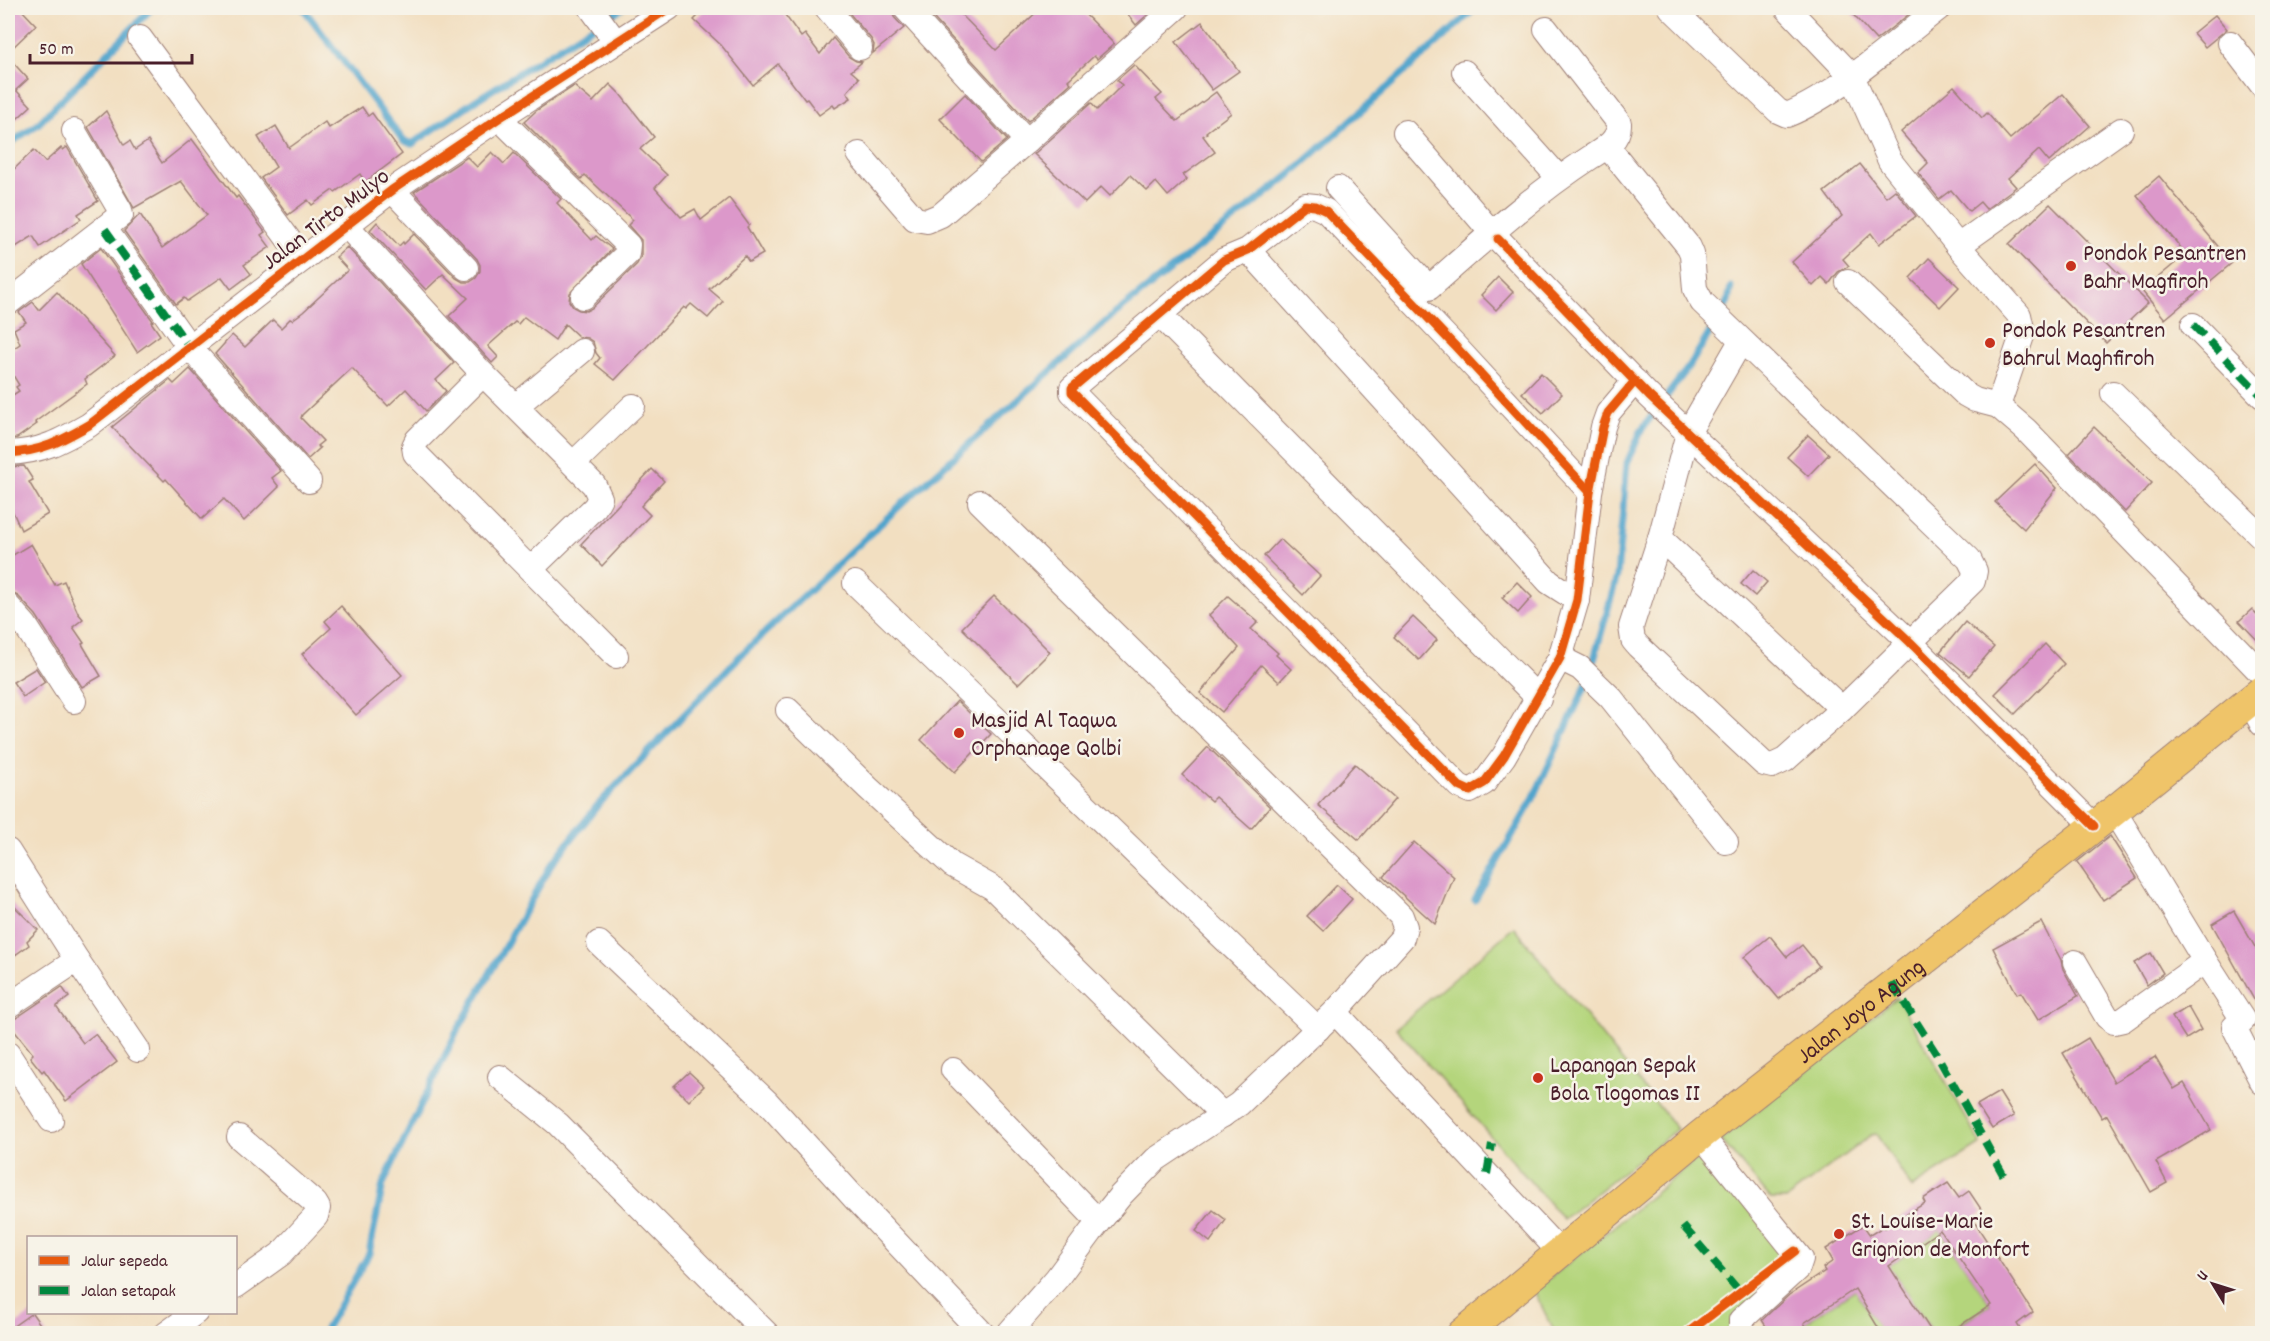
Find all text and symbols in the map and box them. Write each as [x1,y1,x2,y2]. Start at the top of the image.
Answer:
scale bar [30,27,192,65]
text: 50 m [39,38,74,63]
street label: Jalan Tirto Mulyo [256,161,398,280]
place label: Pondok Pesantren Bahr Magfiroh [2083,238,2246,300]
marker: Pondok Pesantren Bahr Magfiroh [2064,259,2078,273]
place label: Pondok Pesantren Bahrul Maghfiroh [2002,315,2165,377]
marker: Pondok Pesantren Bahrul Maghfiroh [1983,336,1997,350]
place label: Masjid Al Taqwa Orphanage Qolbi [971,705,1121,767]
marker: Masjid Al Taqwa Orphanage Qolbi [952,726,966,740]
street label: Jalan Joyo Agung [1790,952,1933,1074]
place label: Lapangan Sepak Bola Tlogomas II [1550,1050,1700,1112]
marker: Lapangan Sepak Bola Tlogomas II [1531,1071,1545,1085]
place label: St. Louise-Marie Grignion de Monfort [1851,1206,2030,1268]
marker: St. Louise-Marie Grignion de Monfort [1832,1227,1846,1241]
legend [27,1236,237,1314]
text: Jalur sepeda [81,1250,168,1275]
north arrow [2183,1254,2243,1314]
text: U [2192,1266,2215,1286]
text: Jalan setapak [81,1280,176,1305]

